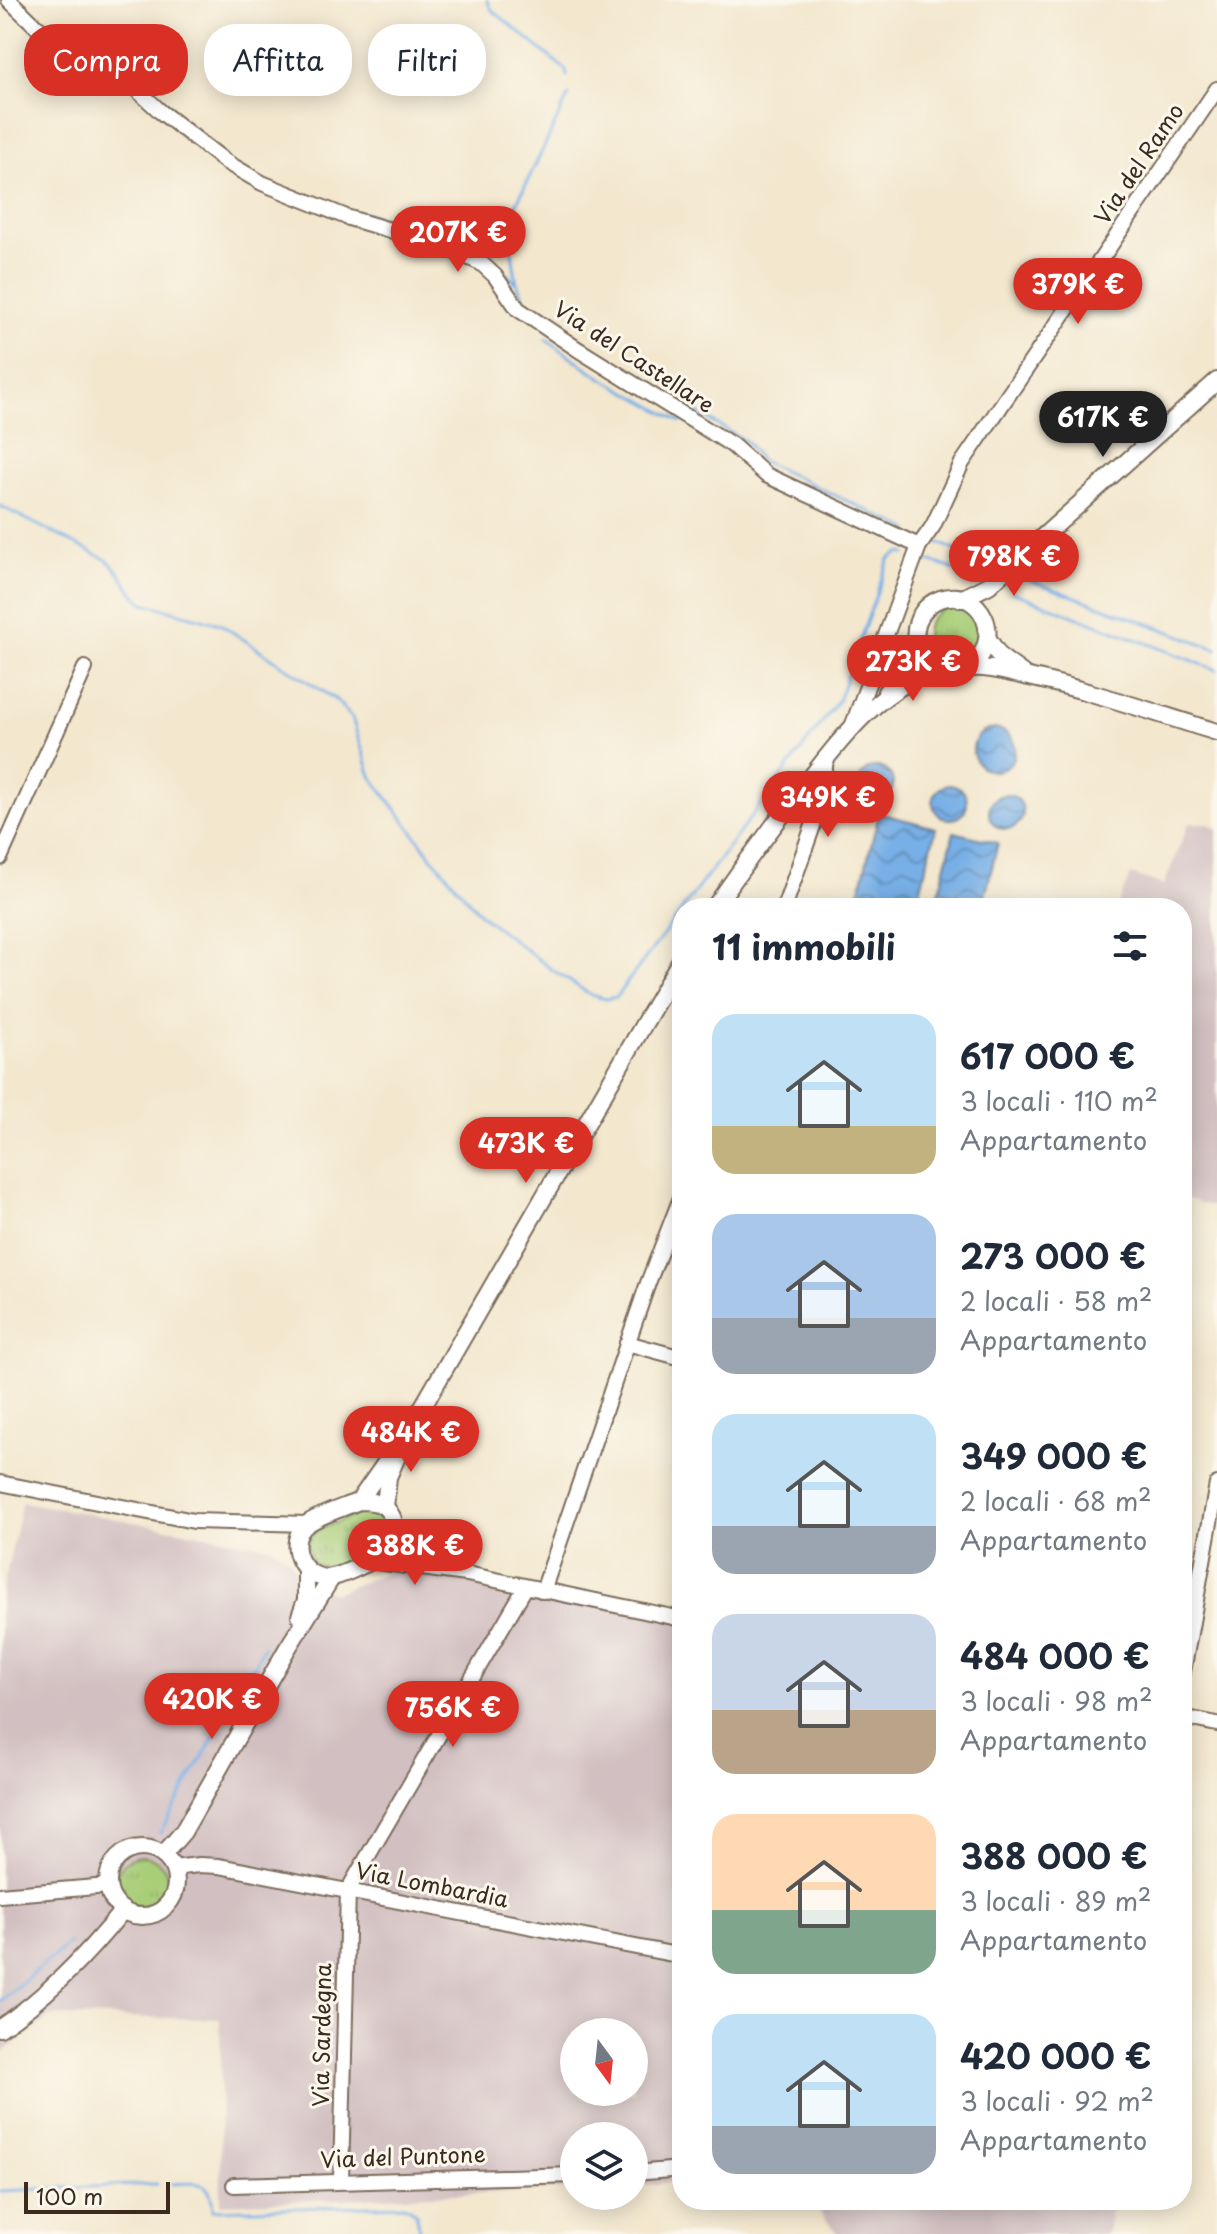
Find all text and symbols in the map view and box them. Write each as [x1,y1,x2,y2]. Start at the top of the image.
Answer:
chip: Compra [24,24,188,96]
chip: Affitta [204,24,352,96]
chip: Filtri [368,24,486,96]
street label: Via del Ramo [1085,96,1191,230]
pin: 207K € [393,206,523,274]
text: 207K € [409,212,507,251]
pin: 379K € [1013,258,1143,326]
text: 379K € [1031,264,1125,303]
street label: Via del Castellare [548,291,722,420]
pin: 617K € [1038,391,1168,459]
text: 617K € [1057,397,1149,436]
pin: 798K € [949,530,1079,598]
text: 798K € [967,536,1061,575]
pin: 273K € [848,635,978,703]
text: 273K € [865,641,961,680]
pin: 349K € [763,771,893,839]
text: 349K € [780,777,876,816]
text: 11 immobili [712,920,895,972]
icon: filters [1108,924,1152,968]
text: 617 000 € [960,1029,1135,1081]
icon: home [776,1046,872,1142]
text: 3 locali · 110 m² [960,1081,1158,1120]
pin: 473K € [461,1117,591,1185]
text: Appartamento [960,1120,1147,1159]
text: 473K € [478,1123,574,1162]
text: 273 000 € [960,1229,1146,1281]
icon: home [776,1246,872,1342]
text: 2 locali · 58 m² [960,1281,1152,1320]
text: Appartamento [960,1320,1147,1359]
pin: 484K € [346,1406,476,1474]
text: 484K € [361,1412,461,1451]
text: 349 000 € [960,1429,1147,1481]
icon: home [776,1446,872,1542]
text: 2 locali · 68 m² [960,1481,1152,1520]
pin: 388K € [350,1519,480,1587]
text: Appartamento [960,1520,1147,1559]
text: 388K € [366,1525,464,1564]
text: 484 000 € [960,1629,1150,1681]
icon: home [776,1646,872,1742]
pin: 420K € [147,1673,277,1741]
text: 420K € [162,1679,262,1718]
pin: 756K € [388,1681,518,1749]
text: 3 locali · 98 m² [960,1681,1153,1720]
text: 756K € [405,1687,501,1726]
text: Appartamento [960,1720,1147,1759]
text: 388 000 € [960,1829,1148,1881]
icon: home [776,1846,872,1942]
street label: Via Lombardia [353,1853,512,1915]
text: 3 locali · 89 m² [960,1881,1151,1920]
text: Appartamento [960,1920,1147,1959]
street label: Via Sardegna [303,1963,338,2107]
north arrow [560,2018,648,2106]
map controls [560,2018,648,2210]
text: 420 000 € [960,2029,1151,2081]
icon: home [776,2046,872,2142]
text: 3 locali · 92 m² [960,2081,1154,2120]
text: Appartamento [960,2120,1147,2159]
button: layers [560,2122,648,2210]
street label: Via del Puntone [320,2136,486,2175]
scale bar [24,2178,170,2214]
text: 100 m [36,2179,103,2212]

